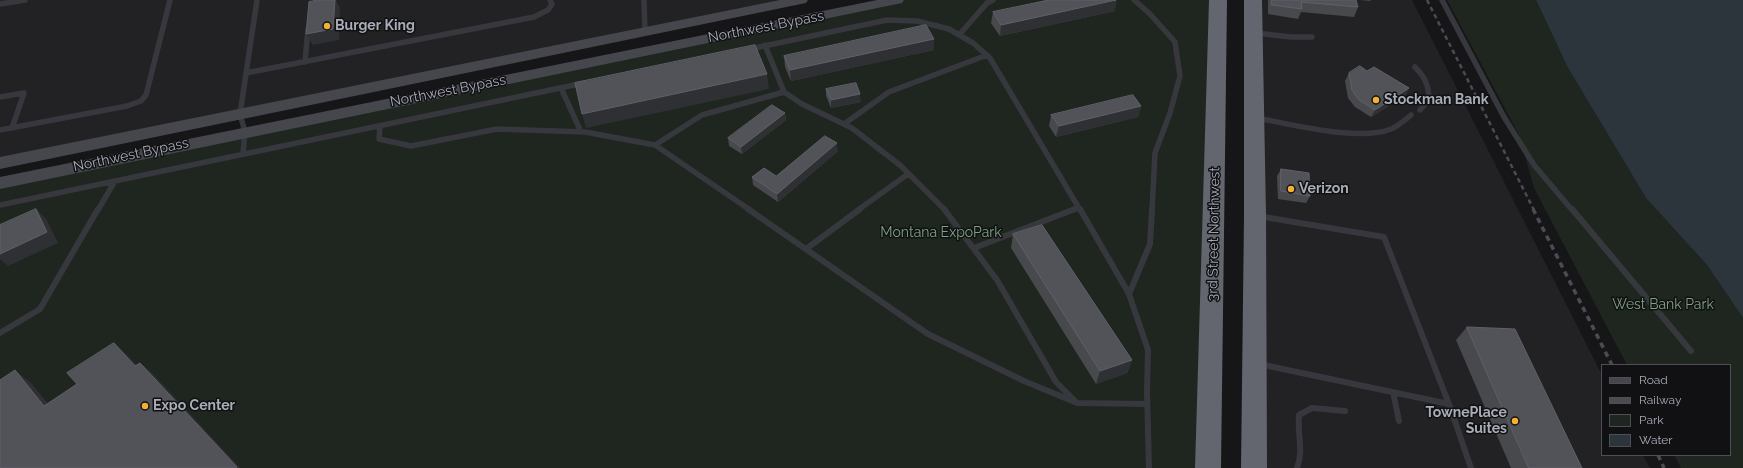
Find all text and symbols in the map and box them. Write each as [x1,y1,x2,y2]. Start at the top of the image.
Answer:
street label: Northwest Bypass [707,8,825,46]
place label: Burger King [335,18,415,34]
marker: Burger King [322,21,332,31]
street label: Northwest Bypass [389,72,507,110]
place label: Stockman Bank [1384,92,1489,108]
marker: Stockman Bank [1371,95,1381,105]
street label: Northwest Bypass [72,135,190,175]
street label: 3rd Street Northwest [1204,167,1224,301]
place label: Verizon [1299,181,1349,197]
marker: Verizon [1286,184,1296,194]
park label: Montana ExpoPark [880,225,1002,241]
park label: West Bank Park [1612,297,1714,313]
legend [1601,364,1731,456]
text: Road [1639,373,1668,387]
text: Railway [1639,393,1681,407]
place label: Expo Center [153,398,235,414]
marker: Expo Center [140,401,150,411]
place label: TownePlace Suites [1426,405,1507,438]
text: Park [1639,413,1664,427]
marker: TownePlace Suites [1510,416,1520,426]
text: Water [1639,433,1673,447]

